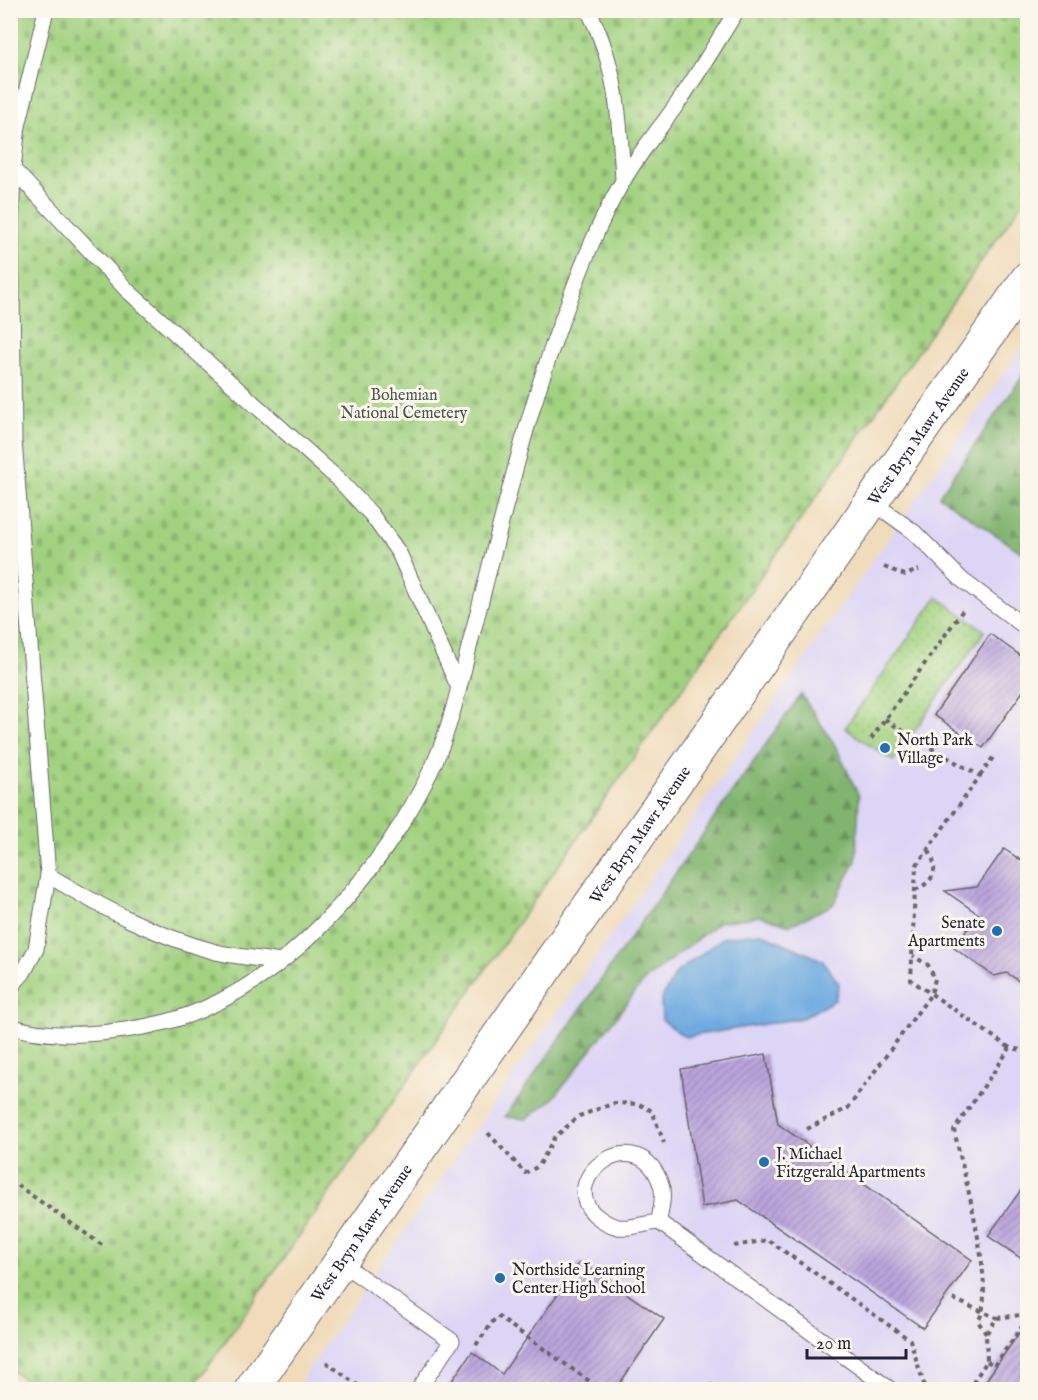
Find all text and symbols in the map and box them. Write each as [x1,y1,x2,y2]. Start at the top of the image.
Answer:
street label: West Bryn Mawr Avenue [864,364,974,510]
park label: Bohemian National Cemetery [341,386,468,424]
place label: North Park Village [896,731,973,769]
marker: North Park Village [878,741,892,755]
street label: West Bryn Mawr Avenue [586,763,696,908]
place label: Senate Apartments [907,914,985,952]
marker: Senate Apartments [990,924,1004,938]
place label: J. Michael Fitzgerald Apartments [774,1145,926,1183]
marker: J. Michael Fitzgerald Apartments [757,1155,771,1169]
street label: West Bryn Mawr Avenue [308,1161,418,1306]
place label: Northside Learning Center High School [512,1261,646,1299]
marker: Northside Learning Center High School [493,1271,507,1285]
scale bar [807,1322,906,1360]
text: 20 m [816,1333,851,1356]

